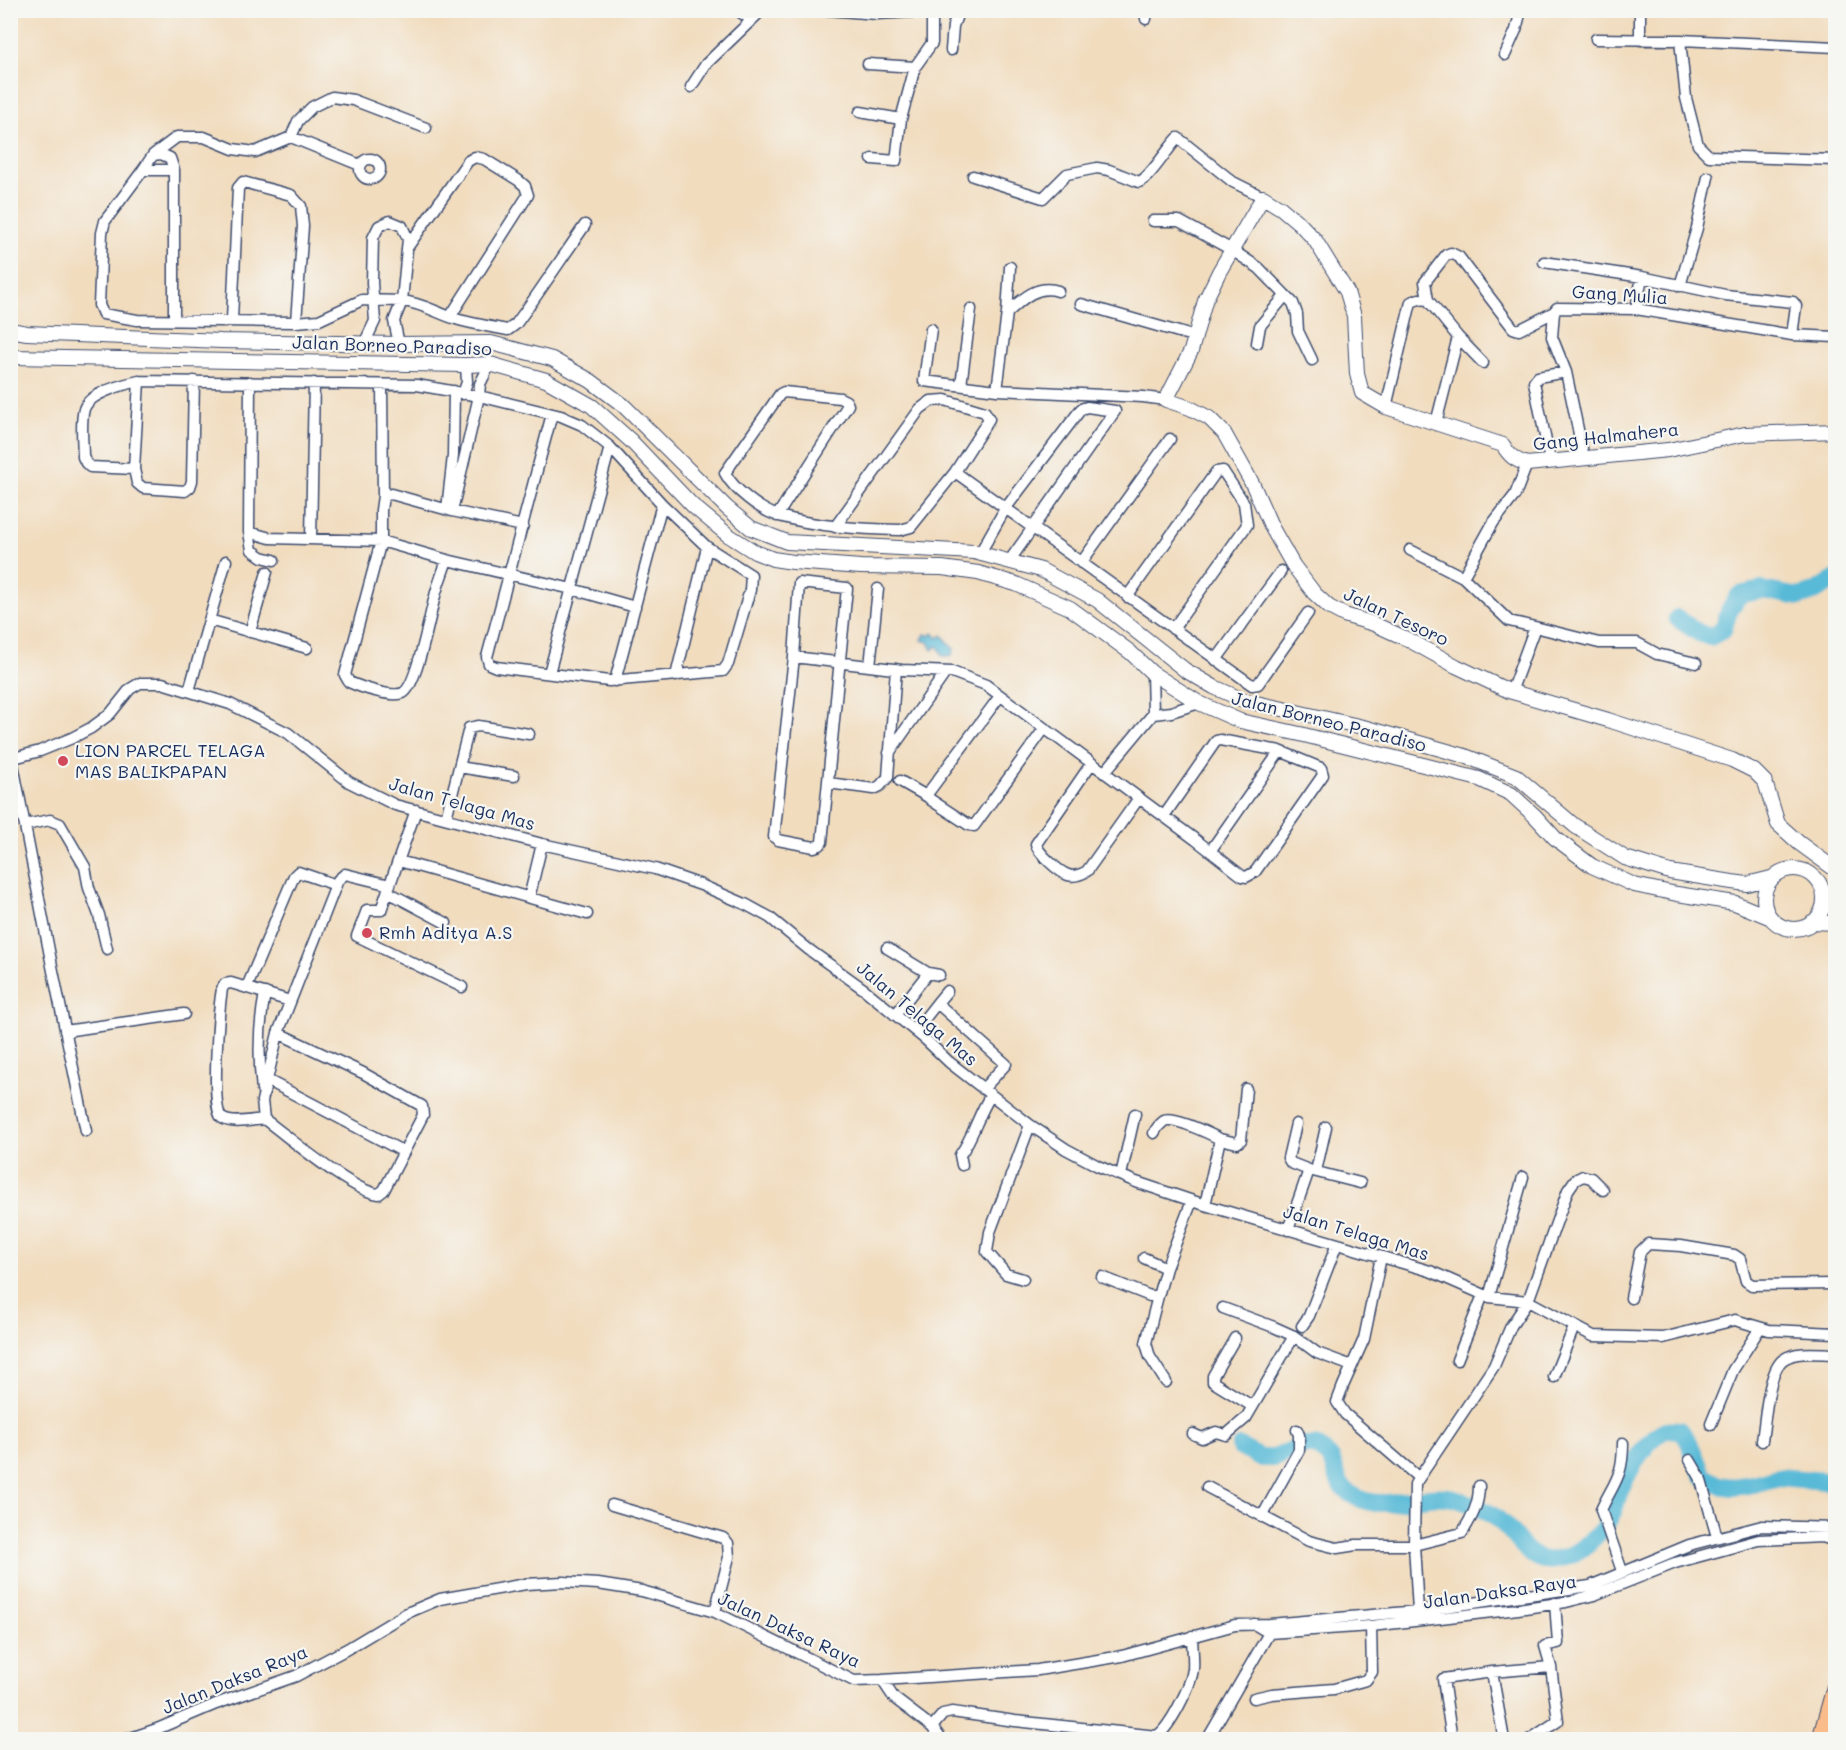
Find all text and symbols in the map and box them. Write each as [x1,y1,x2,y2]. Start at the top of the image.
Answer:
street label: Gang Mulia [1571,279,1669,309]
street label: Jalan Borneo Paradiso [292,330,493,360]
street label: Gang Halmahera [1532,416,1680,456]
street label: Jalan Tesoro [1340,581,1453,651]
street label: Jalan Borneo Paradiso [1229,685,1429,757]
place label: LION PARCEL TELAGA MAS BALIKPAPAN [75,738,266,783]
marker: LION PARCEL TELAGA MAS BALIKPAPAN [56,754,70,768]
street label: Jalan Telaga Mas [386,771,538,835]
place label: Rmh Aditya A.S [379,920,512,944]
marker: Rmh Aditya A.S [360,926,374,940]
street label: Jalan Telaga Mas [852,955,983,1071]
street label: Jalan Telaga Mas [1280,1198,1432,1266]
street label: Jalan Daksa Raya [1422,1568,1578,1614]
street label: Jalan Daksa Raya [714,1586,865,1673]
street label: Jalan Daksa Raya [158,1639,311,1719]

